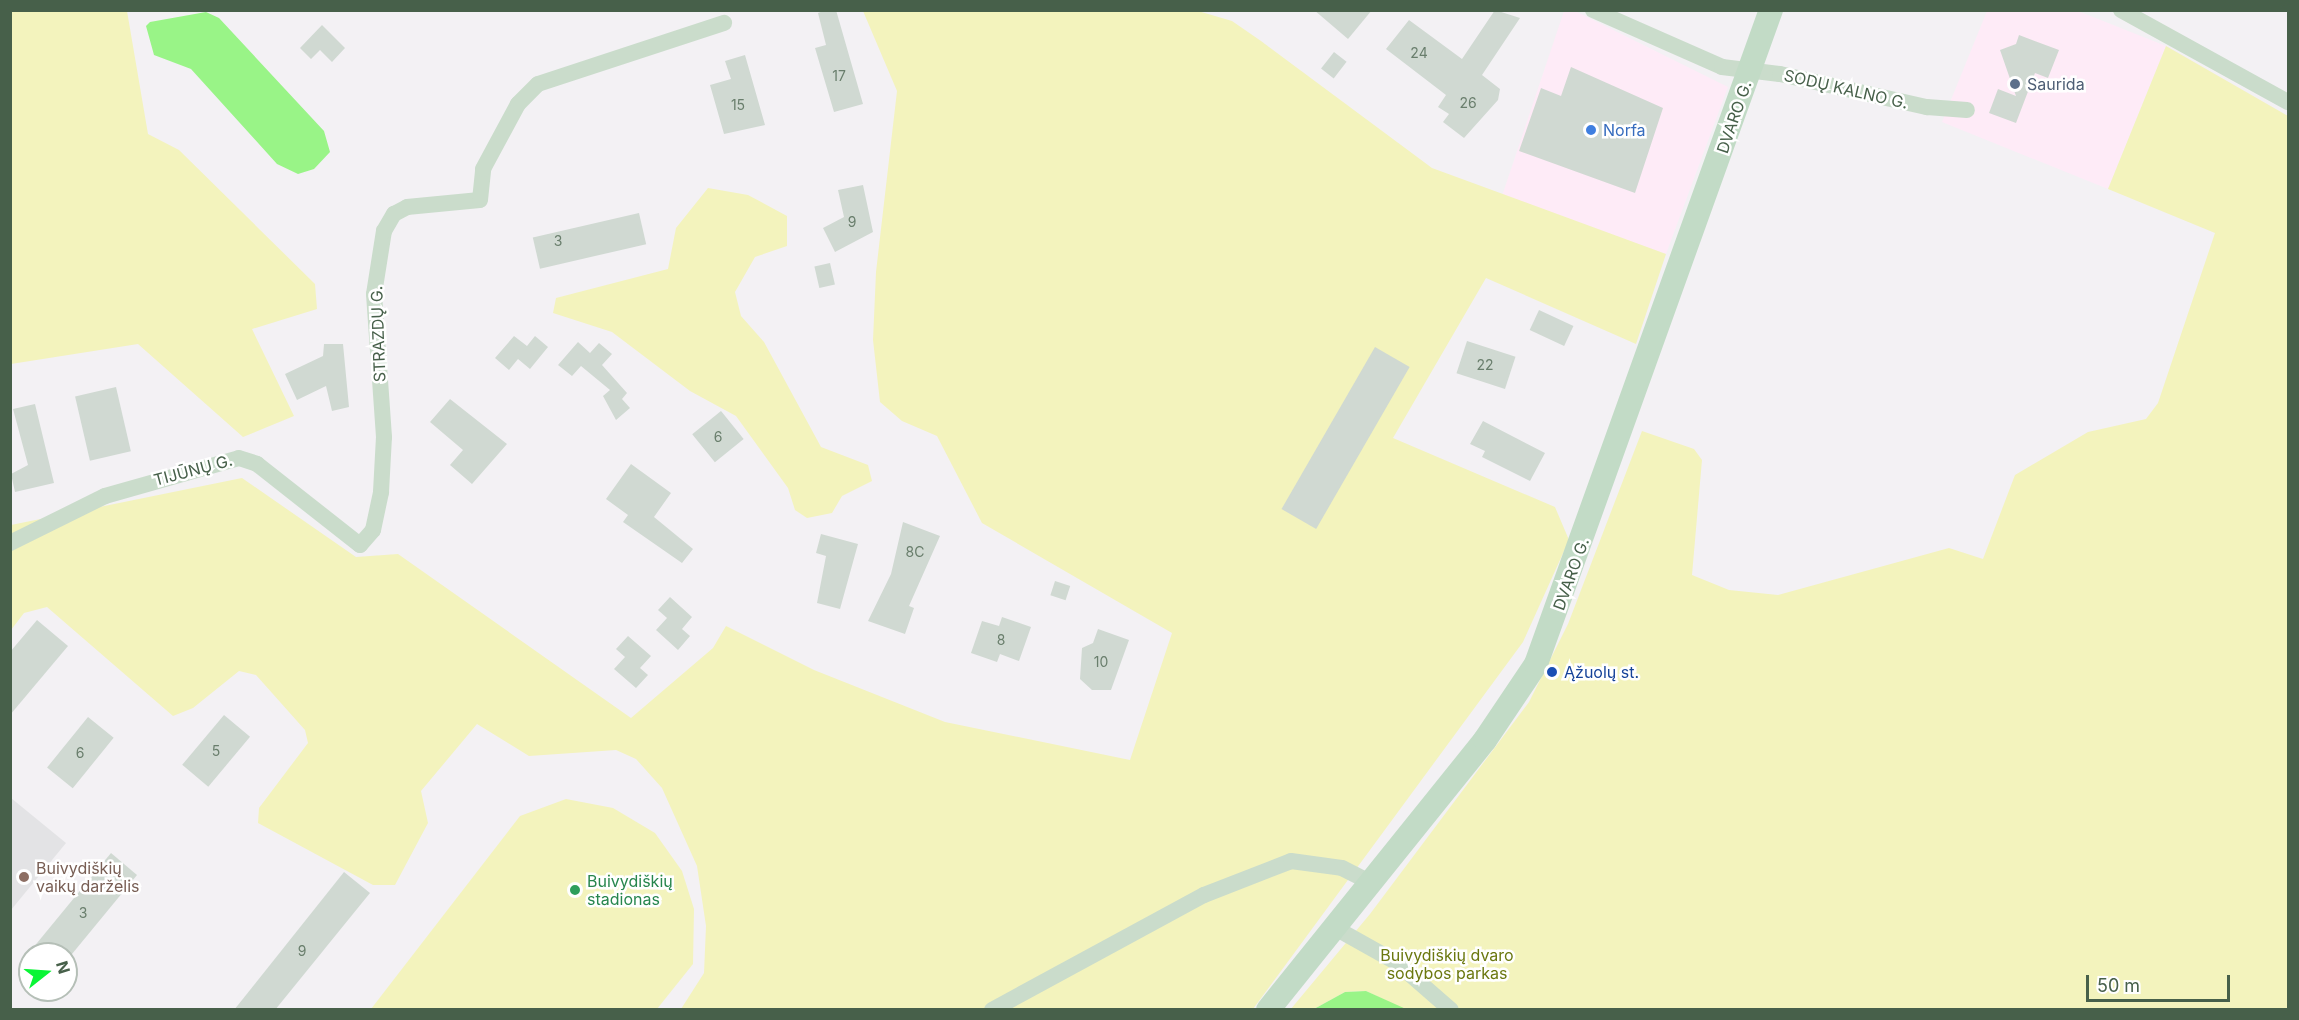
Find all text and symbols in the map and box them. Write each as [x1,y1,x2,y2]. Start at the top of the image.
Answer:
house number: 24 [1410,45,1428,61]
street label: SODŲ KALNO G. [1782,65,1910,113]
house number: 17 [832,68,846,84]
place label: Saurida [2027,74,2085,94]
marker: Saurida [2008,77,2022,91]
street label: DVARO G. [1713,78,1755,156]
house number: 26 [1459,95,1477,111]
house number: 15 [731,97,745,113]
place label: Norfa [1603,120,1646,140]
marker: Norfa [1584,123,1598,137]
house number: 9 [848,214,856,230]
house number: 3 [554,233,562,249]
street label: STRAZDŲ G. [367,285,389,383]
house number: 22 [1476,357,1494,373]
house number: 6 [714,429,722,445]
street label: TIJŪNŲ G. [152,450,234,490]
street label: DVARO G. [1549,535,1593,613]
house number: 8C [906,544,924,560]
house number: 8 [997,632,1005,648]
house number: 10 [1094,654,1108,670]
place label: Ąžuolų st. [1564,662,1639,682]
marker: Ąžuolų st. [1545,665,1559,679]
house number: 5 [212,743,220,759]
house number: 6 [76,745,84,761]
place label: Buivydiškių vaikų darželis [36,858,139,896]
marker: Buivydiškių vaikų darželis [17,870,31,884]
place label: Buivydiškių stadionas [587,871,673,909]
marker: Buivydiškių stadionas [568,883,582,897]
house number: 3 [79,905,87,921]
north arrow [18,942,78,1002]
house number: 9 [298,943,306,959]
park label: Buivydiškių dvaro sodybos parkas [1380,945,1514,983]
text: N [52,959,75,976]
scale bar [2089,963,2233,1001]
text: 50 m [2097,975,2140,996]

